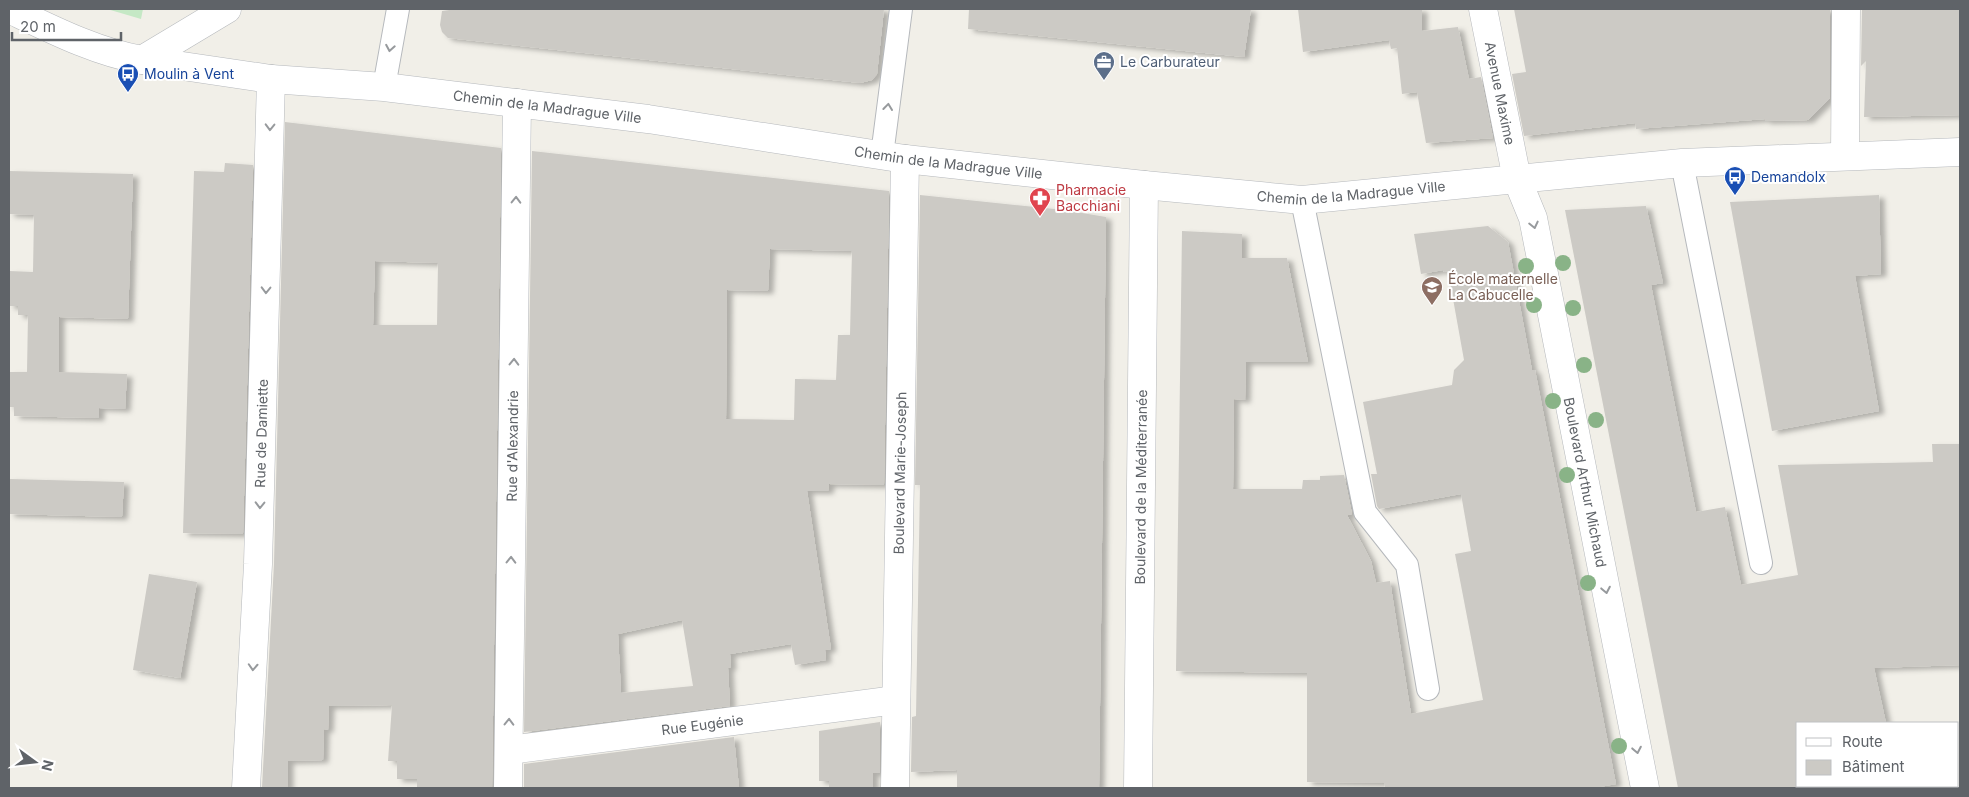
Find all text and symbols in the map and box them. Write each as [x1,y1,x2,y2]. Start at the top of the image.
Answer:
scale bar [12,10,121,42]
text: 20 m [20,17,56,36]
street label: Avenue Maxime [1482,40,1519,146]
one-way arrow [386,44,396,52]
office icon: Le Carburateur [1092,50,1116,81]
place label: Le Carburateur [1120,53,1220,70]
bus stop icon: Moulin à Vent [116,62,140,93]
place label: Moulin à Vent [144,65,234,82]
street label: Chemin de la Madrague Ville [452,86,642,126]
one-way arrow [882,103,893,111]
one-way arrow [265,124,275,132]
street label: Chemin de la Madrague Ville [853,142,1043,182]
bus stop icon: Demandolx [1723,165,1747,196]
place label: Demandolx [1751,168,1826,185]
street label: Chemin de la Madrague Ville [1256,177,1446,208]
place label: Pharmacie Bacchiani [1056,181,1126,214]
pharmacy icon: Pharmacie Bacchiani [1028,186,1052,217]
one-way arrow [511,195,521,203]
one-way arrow [1528,220,1539,229]
place label: École maternelle La Cabucelle [1448,270,1558,303]
school or university icon: École maternelle La Cabucelle [1420,275,1444,306]
one-way arrow [260,286,271,294]
one-way arrow [509,358,519,366]
street label: Rue de Damiette [251,379,271,488]
street label: Boulevard de la Méditerranée [1131,389,1150,585]
street label: Rue d'Alexandrie [503,390,521,502]
street label: Boulevard Marie-Joseph [890,392,909,554]
street label: Boulevard Arthur Michaud [1560,396,1610,569]
one-way arrow [255,502,265,509]
one-way arrow [506,555,516,563]
one-way arrow [1600,586,1611,595]
one-way arrow [247,663,258,671]
street label: Rue Eugénie [660,711,744,738]
one-way arrow [504,718,514,726]
legend [1796,722,1959,787]
text: Route [1842,732,1883,751]
north arrow [10,737,60,787]
one-way arrow [1632,745,1642,754]
text: Bâtiment [1842,757,1905,776]
text: N [38,758,58,773]

